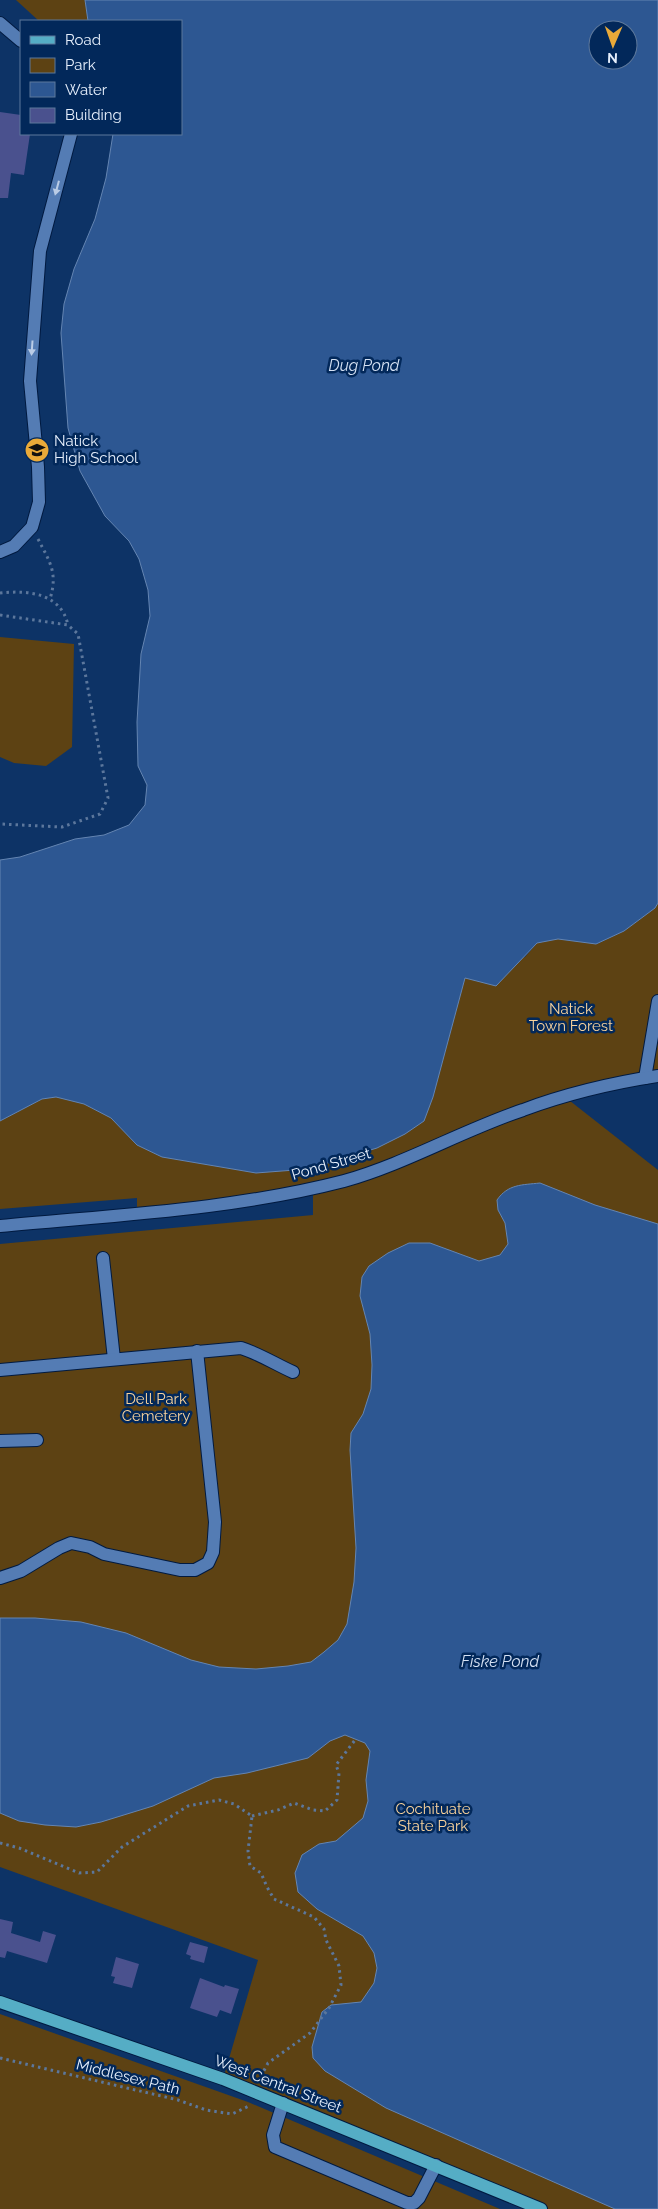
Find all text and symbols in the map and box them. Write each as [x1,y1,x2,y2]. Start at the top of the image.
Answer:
legend [20,20,182,135]
north arrow [588,20,638,70]
text: Road [65,31,101,49]
text: N [607,50,618,66]
text: Park [65,56,96,74]
text: Water [65,81,108,99]
text: Building [65,106,122,124]
one-way arrow [53,181,61,196]
one-way arrow [28,340,36,356]
water label: Dug Pond [329,356,400,375]
place label: Natick High School [54,432,139,467]
school or university icon: Natick High School [24,437,50,463]
park label: Natick Town Forest [529,1000,613,1035]
street label: Pond Street [289,1144,373,1184]
park label: Dell Park Cemetery [122,1390,190,1425]
water label: Fiske Pond [461,1652,540,1671]
park label: Cochituate State Park [395,1800,471,1835]
street label: West Central Street [212,2051,344,2117]
street label: Middlesex Path [74,2055,182,2099]

